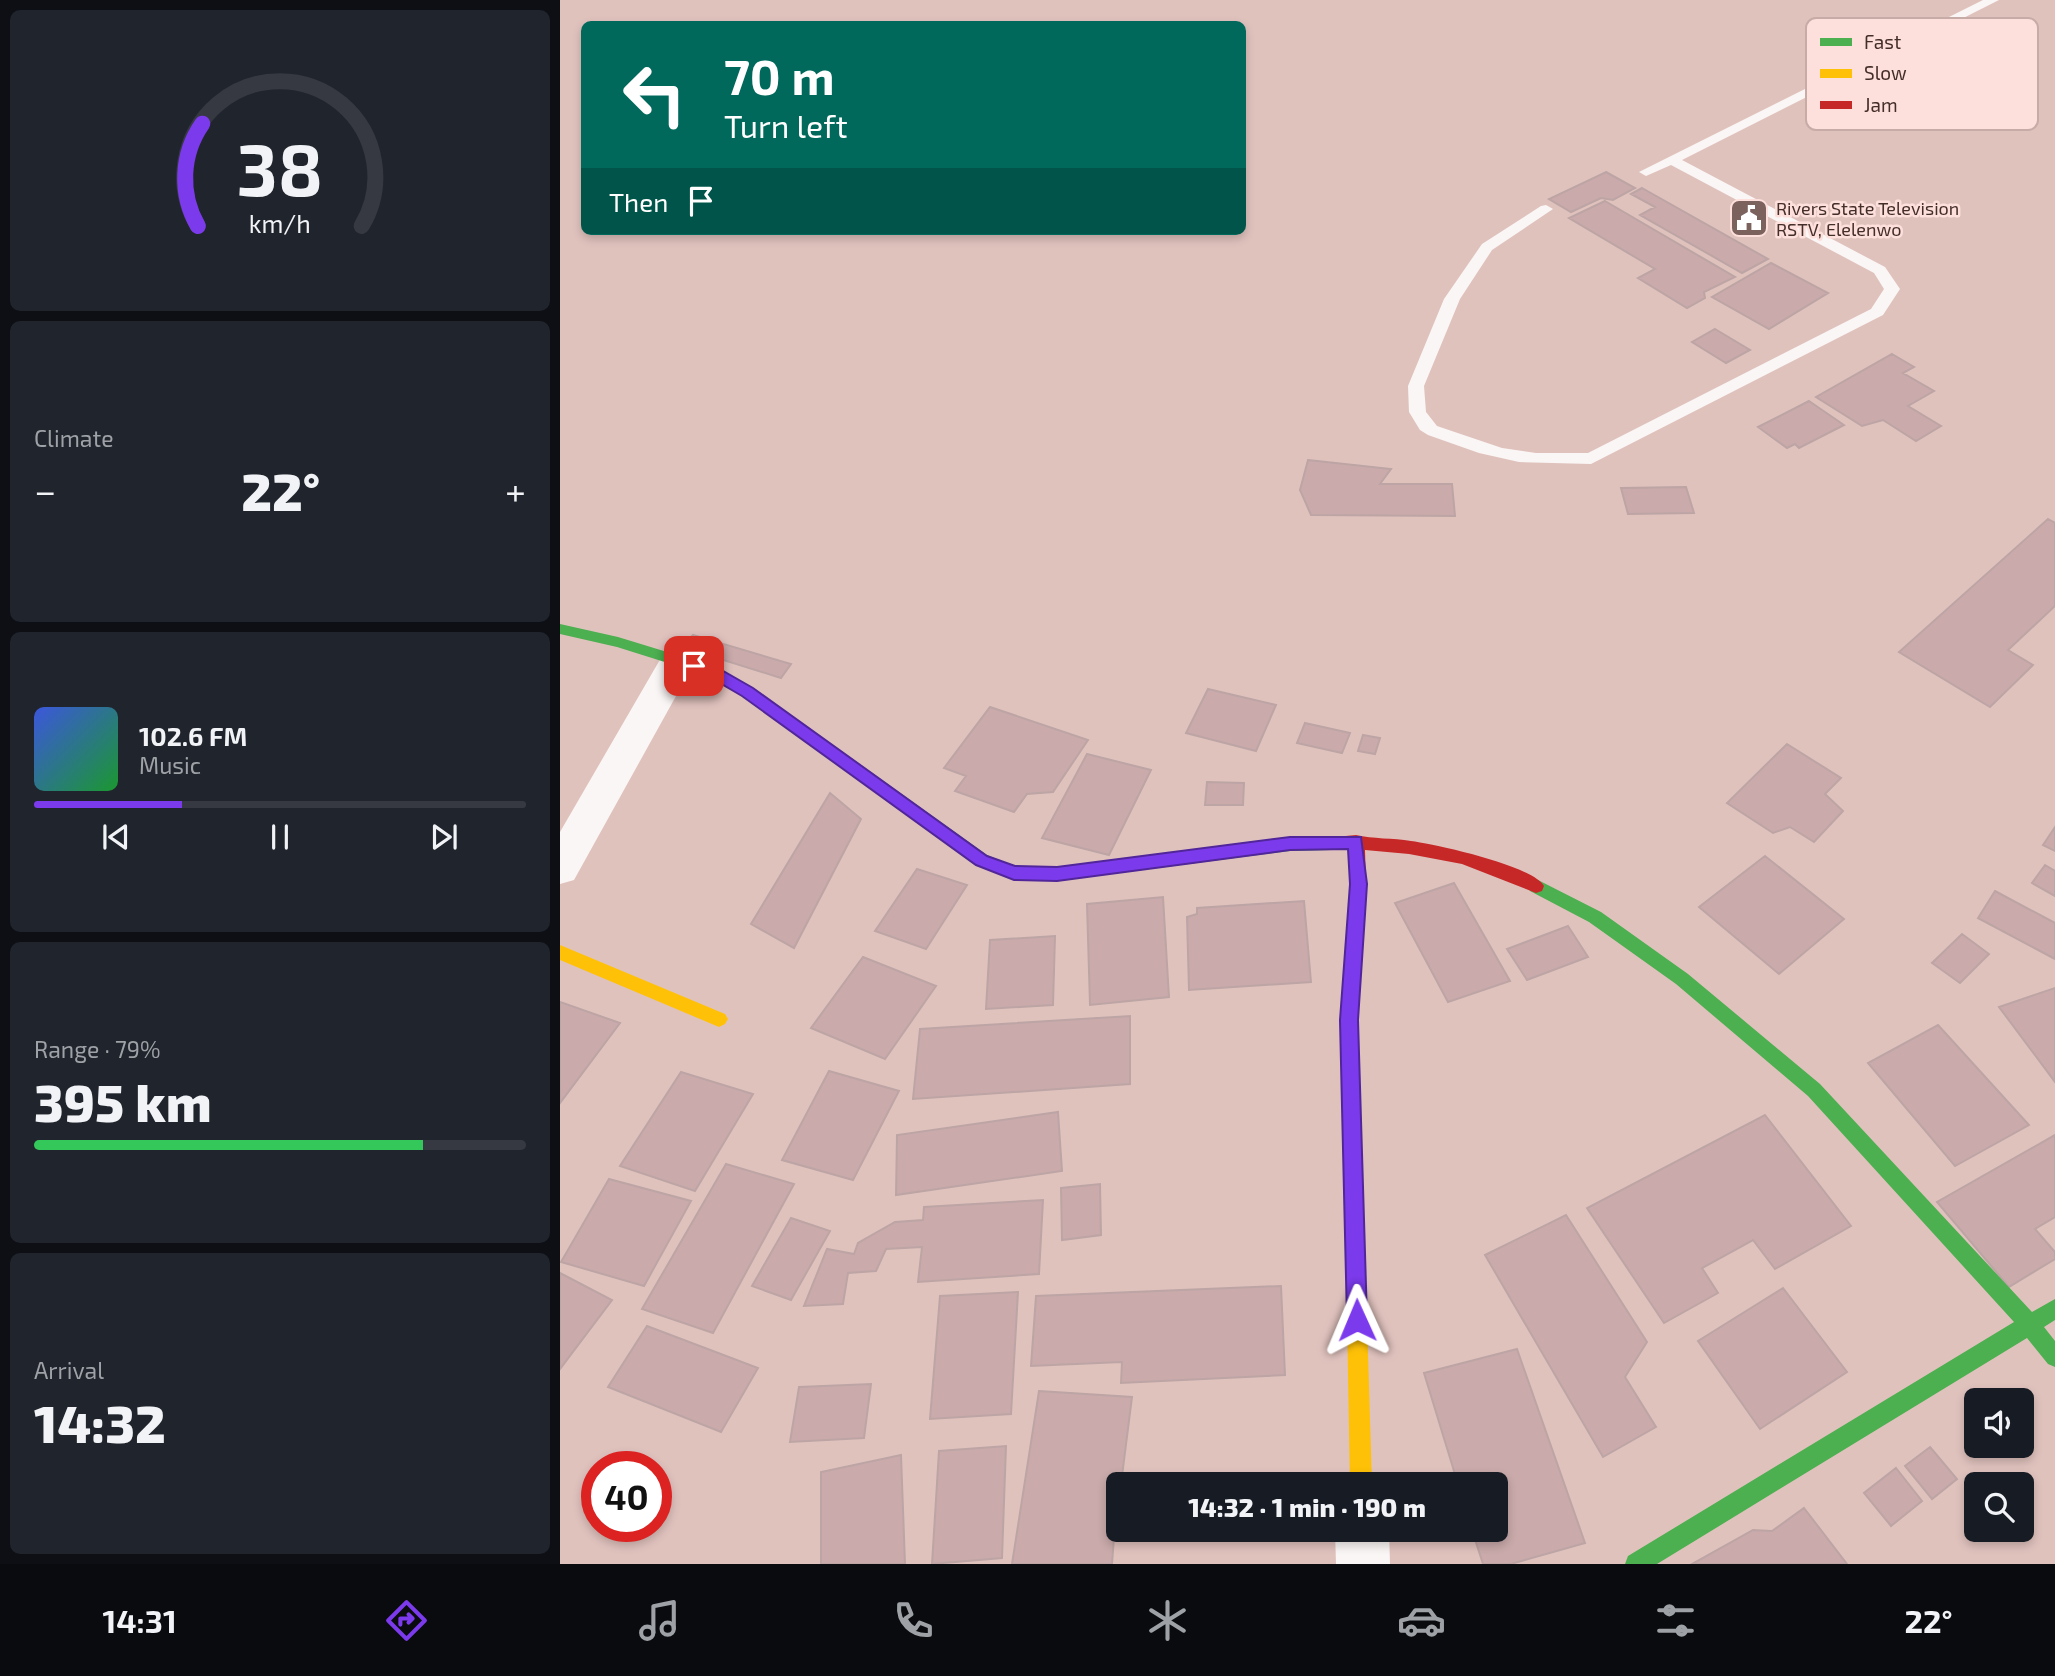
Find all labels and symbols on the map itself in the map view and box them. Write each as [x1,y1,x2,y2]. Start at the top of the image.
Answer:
legend [1806,18,2038,130]
text: Fast [1864,30,1901,53]
text: Slow [1864,61,1907,84]
text: Jam [1864,93,1898,116]
public building icon: Rivers State Television RSTV, Elelenwo [1728,197,1770,239]
place label: Rivers State Television RSTV, Elelenwo [1776,197,1959,240]
pin [664,636,724,696]
position arrow [1320,1283,1394,1357]
speed limit sign: 40 [581,1451,672,1542]

